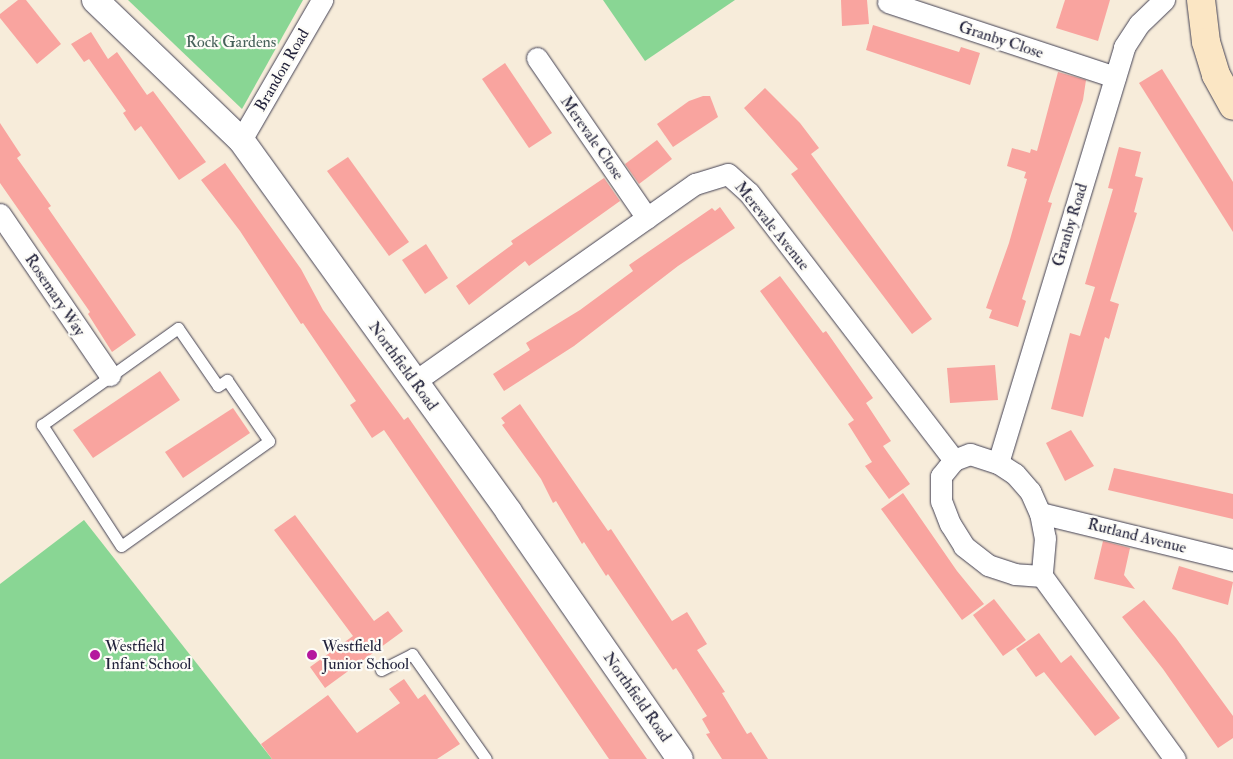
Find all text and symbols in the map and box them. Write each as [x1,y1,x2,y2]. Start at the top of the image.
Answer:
street label: Granby Close [956,17,1046,63]
street label: Brandon Road [251,25,313,115]
park label: Rock Gardens [186,32,276,52]
street label: Merevale Close [556,93,628,183]
street label: Merevale Avenue [730,178,814,274]
street label: Granby Road [1048,181,1092,269]
street label: Rosemary Way [21,250,89,340]
street label: Northfield Road [364,318,442,414]
street label: Rutland Avenue [1086,514,1188,558]
place label: Westfield Infant School [105,636,191,674]
place label: Westfield Junior School [322,636,409,674]
street label: Northfield Road [599,648,675,746]
marker: Westfield Infant School [89,649,101,661]
marker: Westfield Junior School [306,649,318,661]

